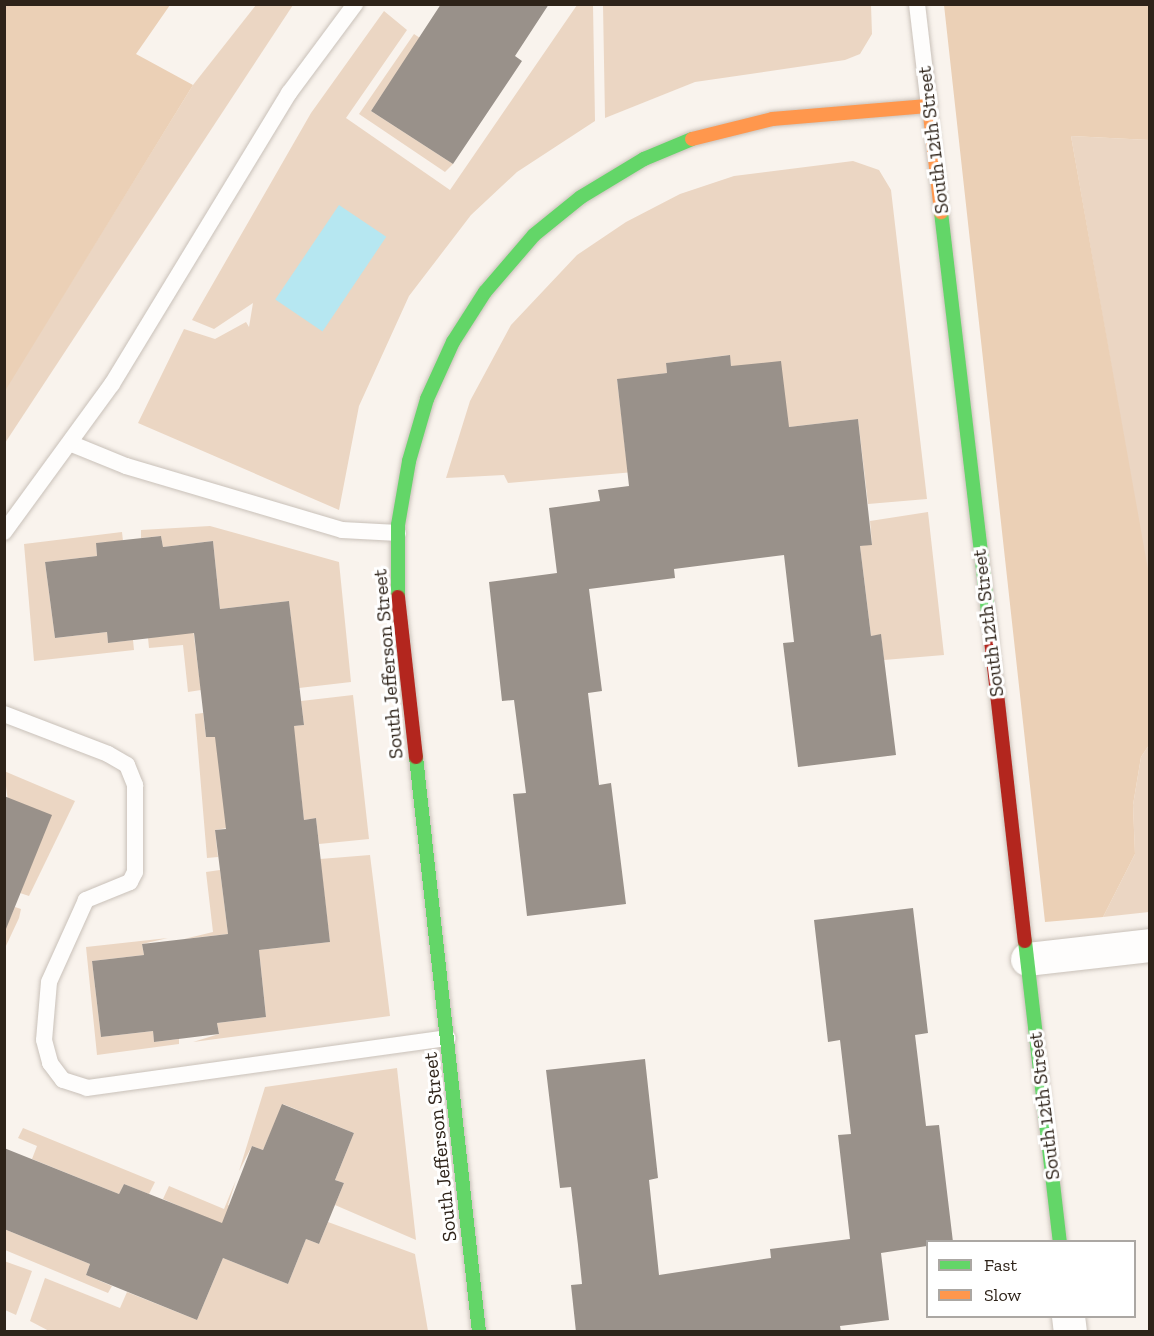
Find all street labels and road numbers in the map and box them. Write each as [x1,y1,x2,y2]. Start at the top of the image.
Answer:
street label: South 12th Street [912,65,954,215]
street label: South 12th Street [967,548,1009,698]
street label: South Jefferson Street [368,568,408,760]
street label: South 12th Street [1023,1031,1065,1181]
street label: South Jefferson Street [418,1051,462,1243]

